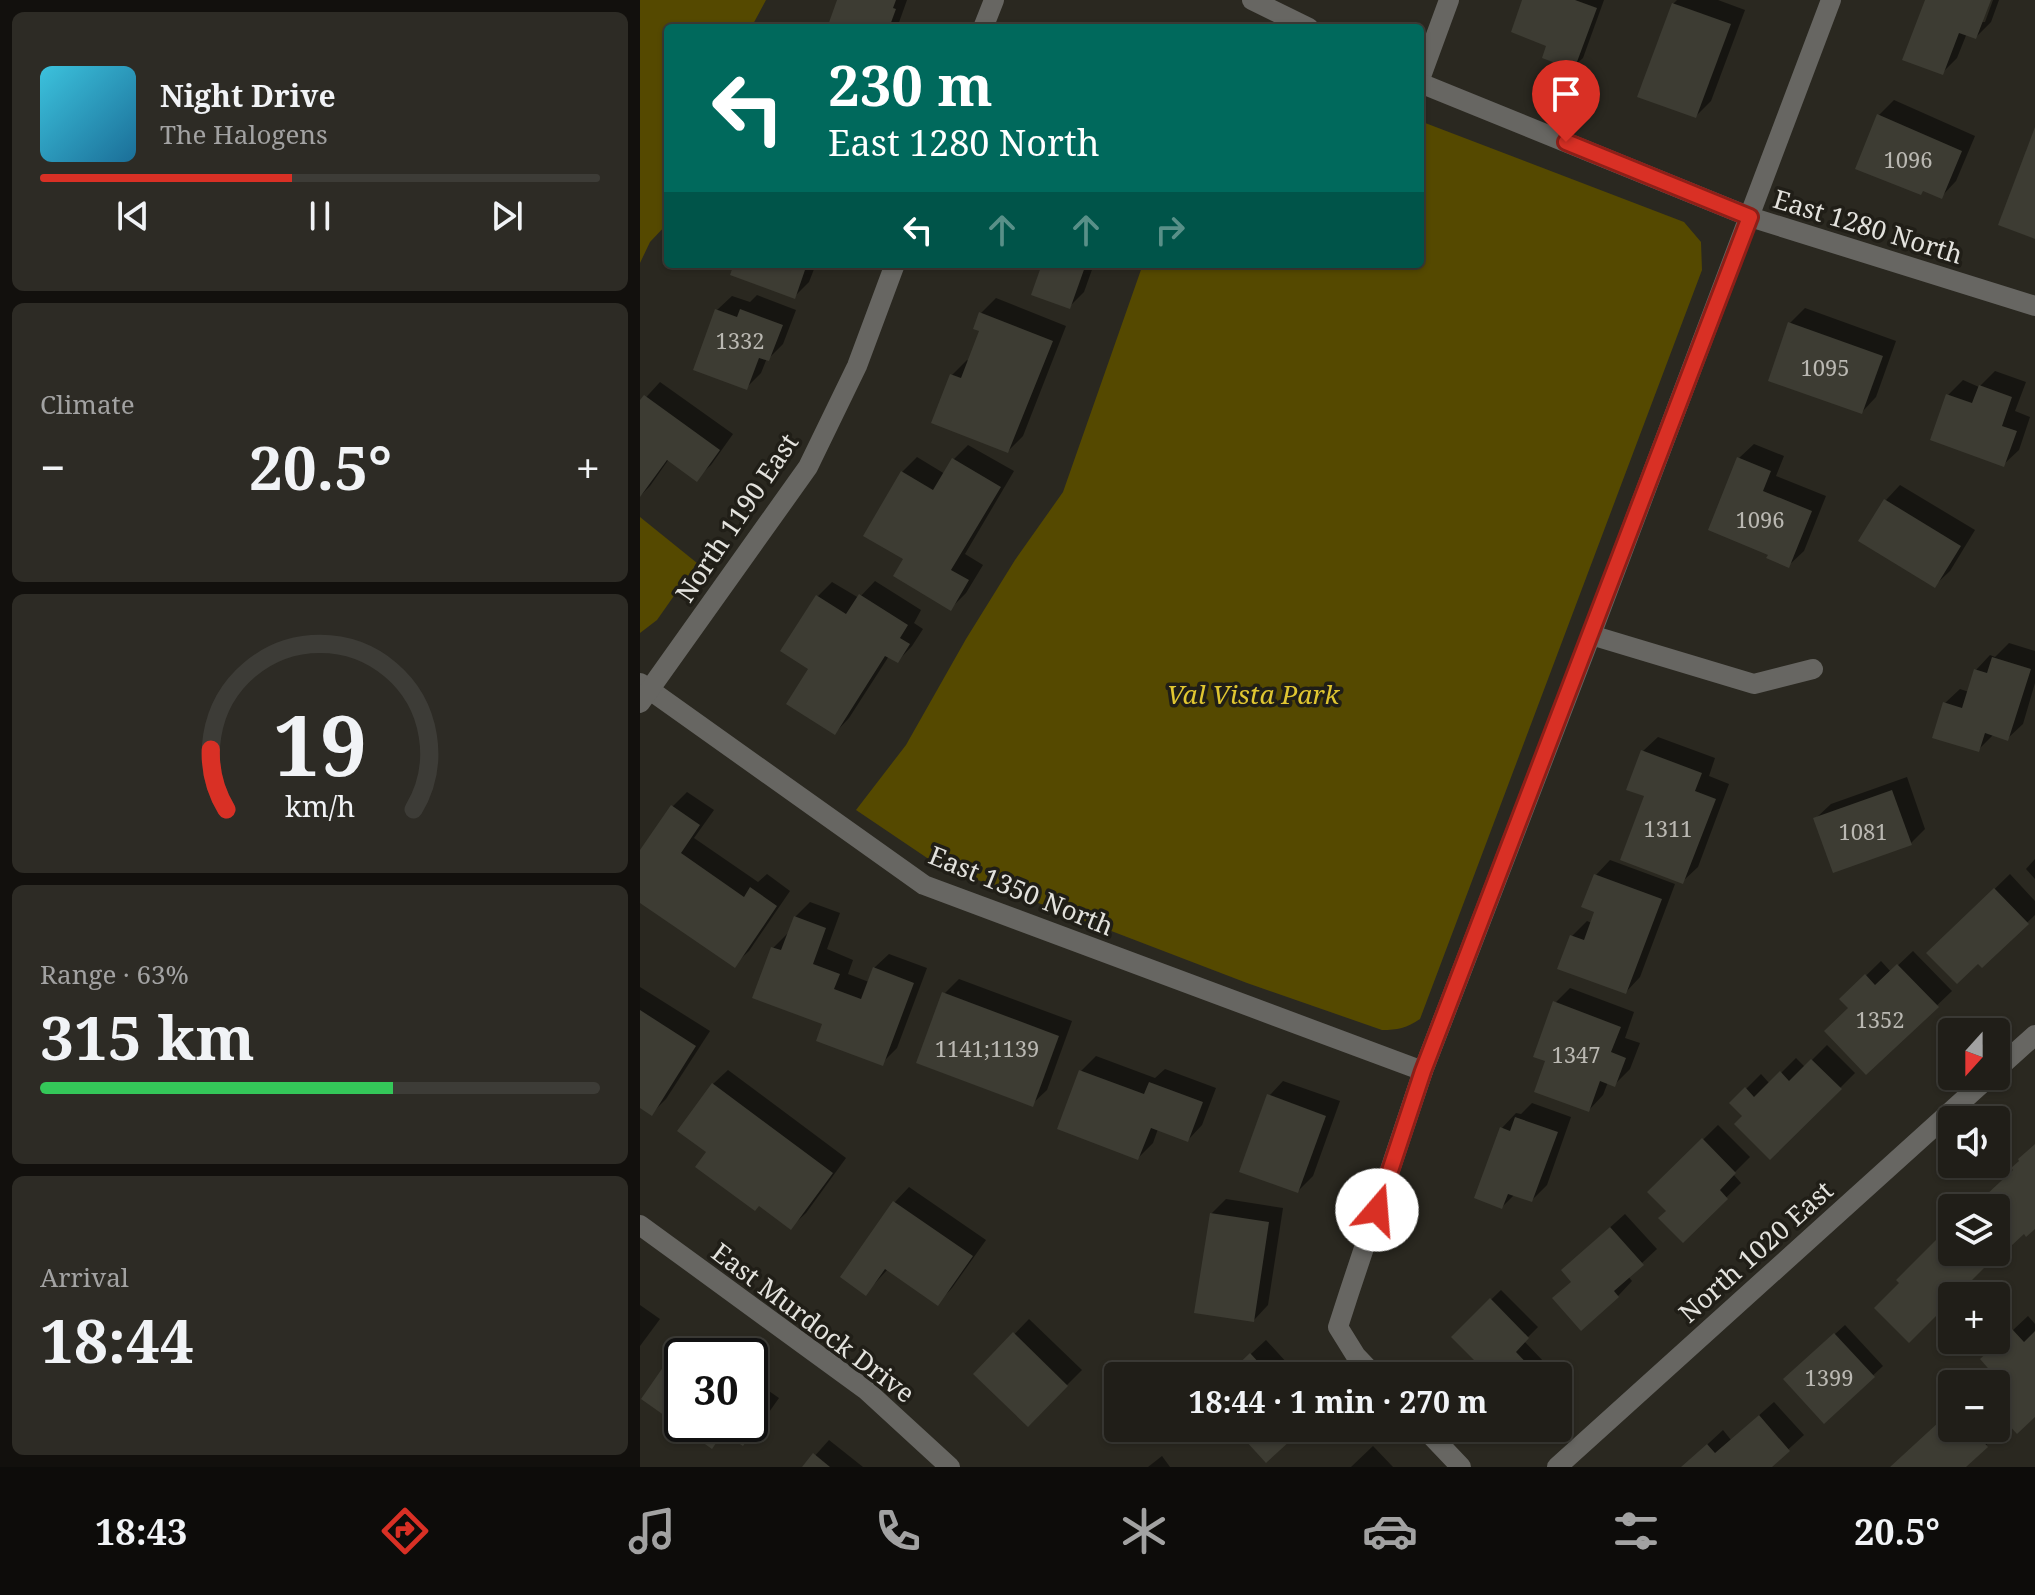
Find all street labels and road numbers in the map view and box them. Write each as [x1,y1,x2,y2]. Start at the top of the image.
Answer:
street label: East 1280 North [1769,180,1967,272]
street label: North 1190 East [666,426,806,609]
street label: East 1350 North [924,837,1119,943]
street label: North 1020 East [1670,1172,1840,1330]
street label: East Murdock Drive [705,1234,923,1411]

